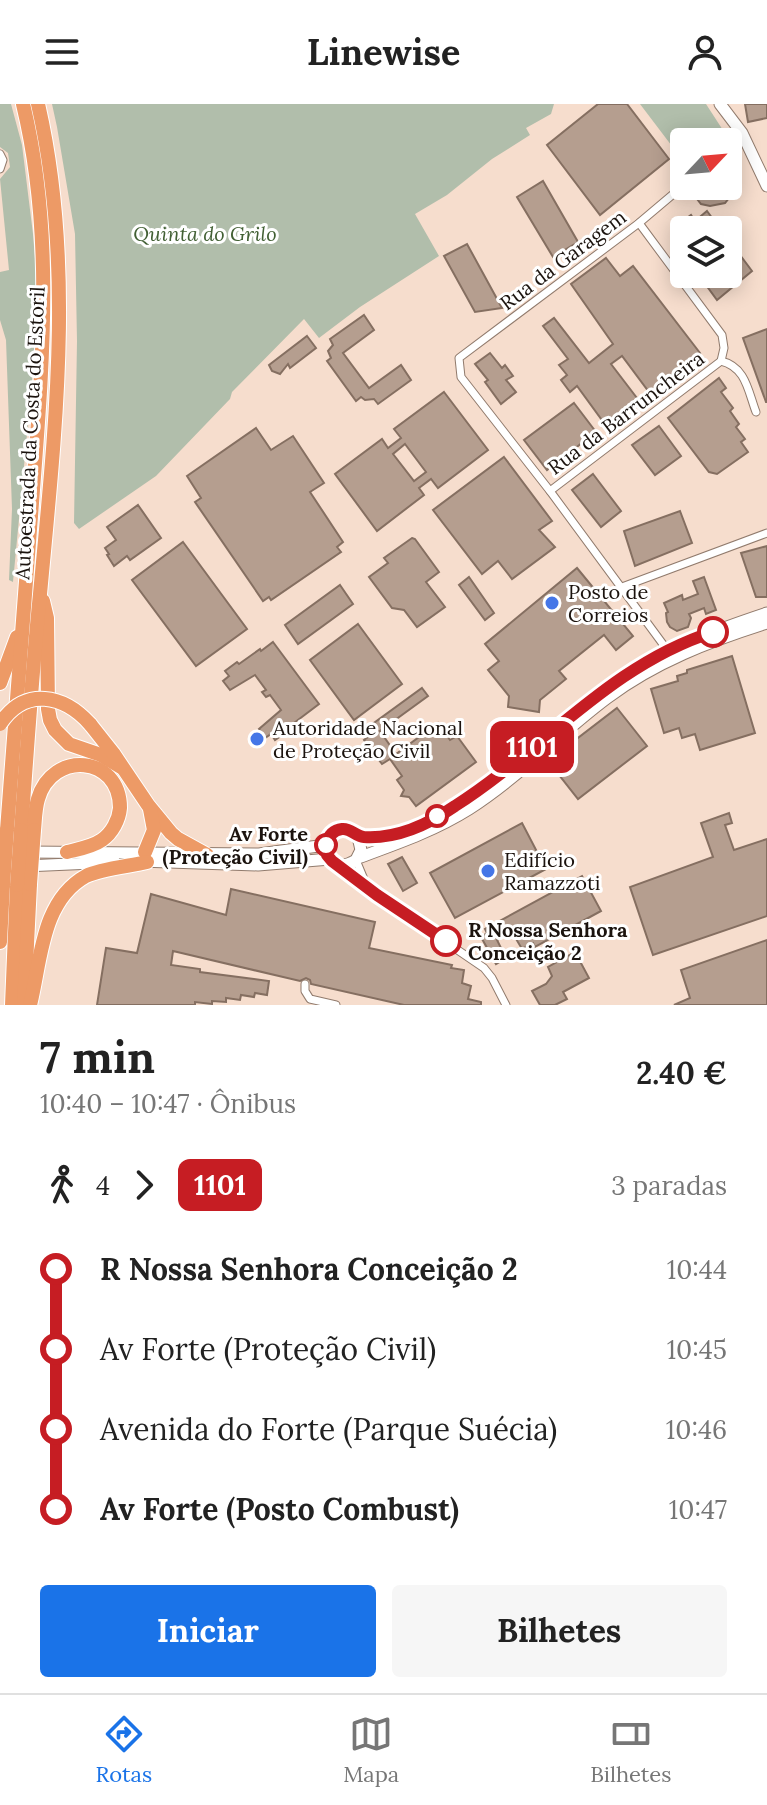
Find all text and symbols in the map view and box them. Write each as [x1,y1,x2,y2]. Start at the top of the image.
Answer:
text: Linewise [307,29,460,75]
icon: menu [40,30,84,74]
icon: person [683,30,727,74]
north arrow [670,128,742,200]
map controls [670,128,742,288]
street label: Rua da Garagem [495,204,631,315]
button: layers [670,216,742,288]
park label: Quinta do Grilo [133,221,277,246]
street label: Autoestrada da Costa do Estoril [9,286,50,581]
street label: Rua da Barruncheira [542,346,709,480]
place label: Posto de Correios [568,579,649,627]
marker: Posto de Correios [543,594,561,612]
unlabelled marker [698,617,728,647]
place label: Autoridade Nacional de Proteção Civil [272,715,463,763]
line badge: 1101 [476,721,588,773]
text: 1101 [506,729,558,765]
marker: Autoridade Nacional de Proteção Civil [248,730,266,748]
unlabelled marker [426,805,448,827]
place label: Av Forte (Proteção Civil) [162,821,308,870]
marker: Av Forte (Proteção Civil) [315,834,337,856]
place label: Edifício Ramazzoti [504,847,600,895]
marker: Edifício Ramazzoti [479,862,497,880]
place label: R Nossa Senhora Conceição 2 [468,917,628,965]
marker: R Nossa Senhora Conceição 2 [431,926,461,956]
text: 7 min [40,1029,155,1085]
text: 2.40 € [636,1054,727,1092]
text: 10:40 – 10:47 · Ônibus [40,1087,296,1120]
icon: walk [40,1163,84,1207]
icon: forward [122,1163,166,1207]
text: 1101 [194,1167,246,1203]
text: 4 [96,1169,110,1202]
text: 3 paradas [611,1169,727,1202]
text: R Nossa Senhora Conceição 2 [100,1250,518,1288]
text: 10:44 [667,1253,727,1286]
text: Av Forte (Proteção Civil) [100,1330,436,1368]
text: 10:45 [667,1333,727,1366]
text: Avenida do Forte (Parque Suécia) [100,1410,557,1448]
text: 10:46 [666,1413,727,1446]
text: Av Forte (Posto Combust) [100,1490,459,1528]
text: 10:47 [669,1493,727,1526]
button: Iniciar [40,1585,376,1677]
button: Bilhetes [392,1585,727,1677]
tab: Rotas [96,1712,152,1788]
tab: Mapa [343,1712,399,1788]
tab: Bilhetes [590,1712,671,1788]

